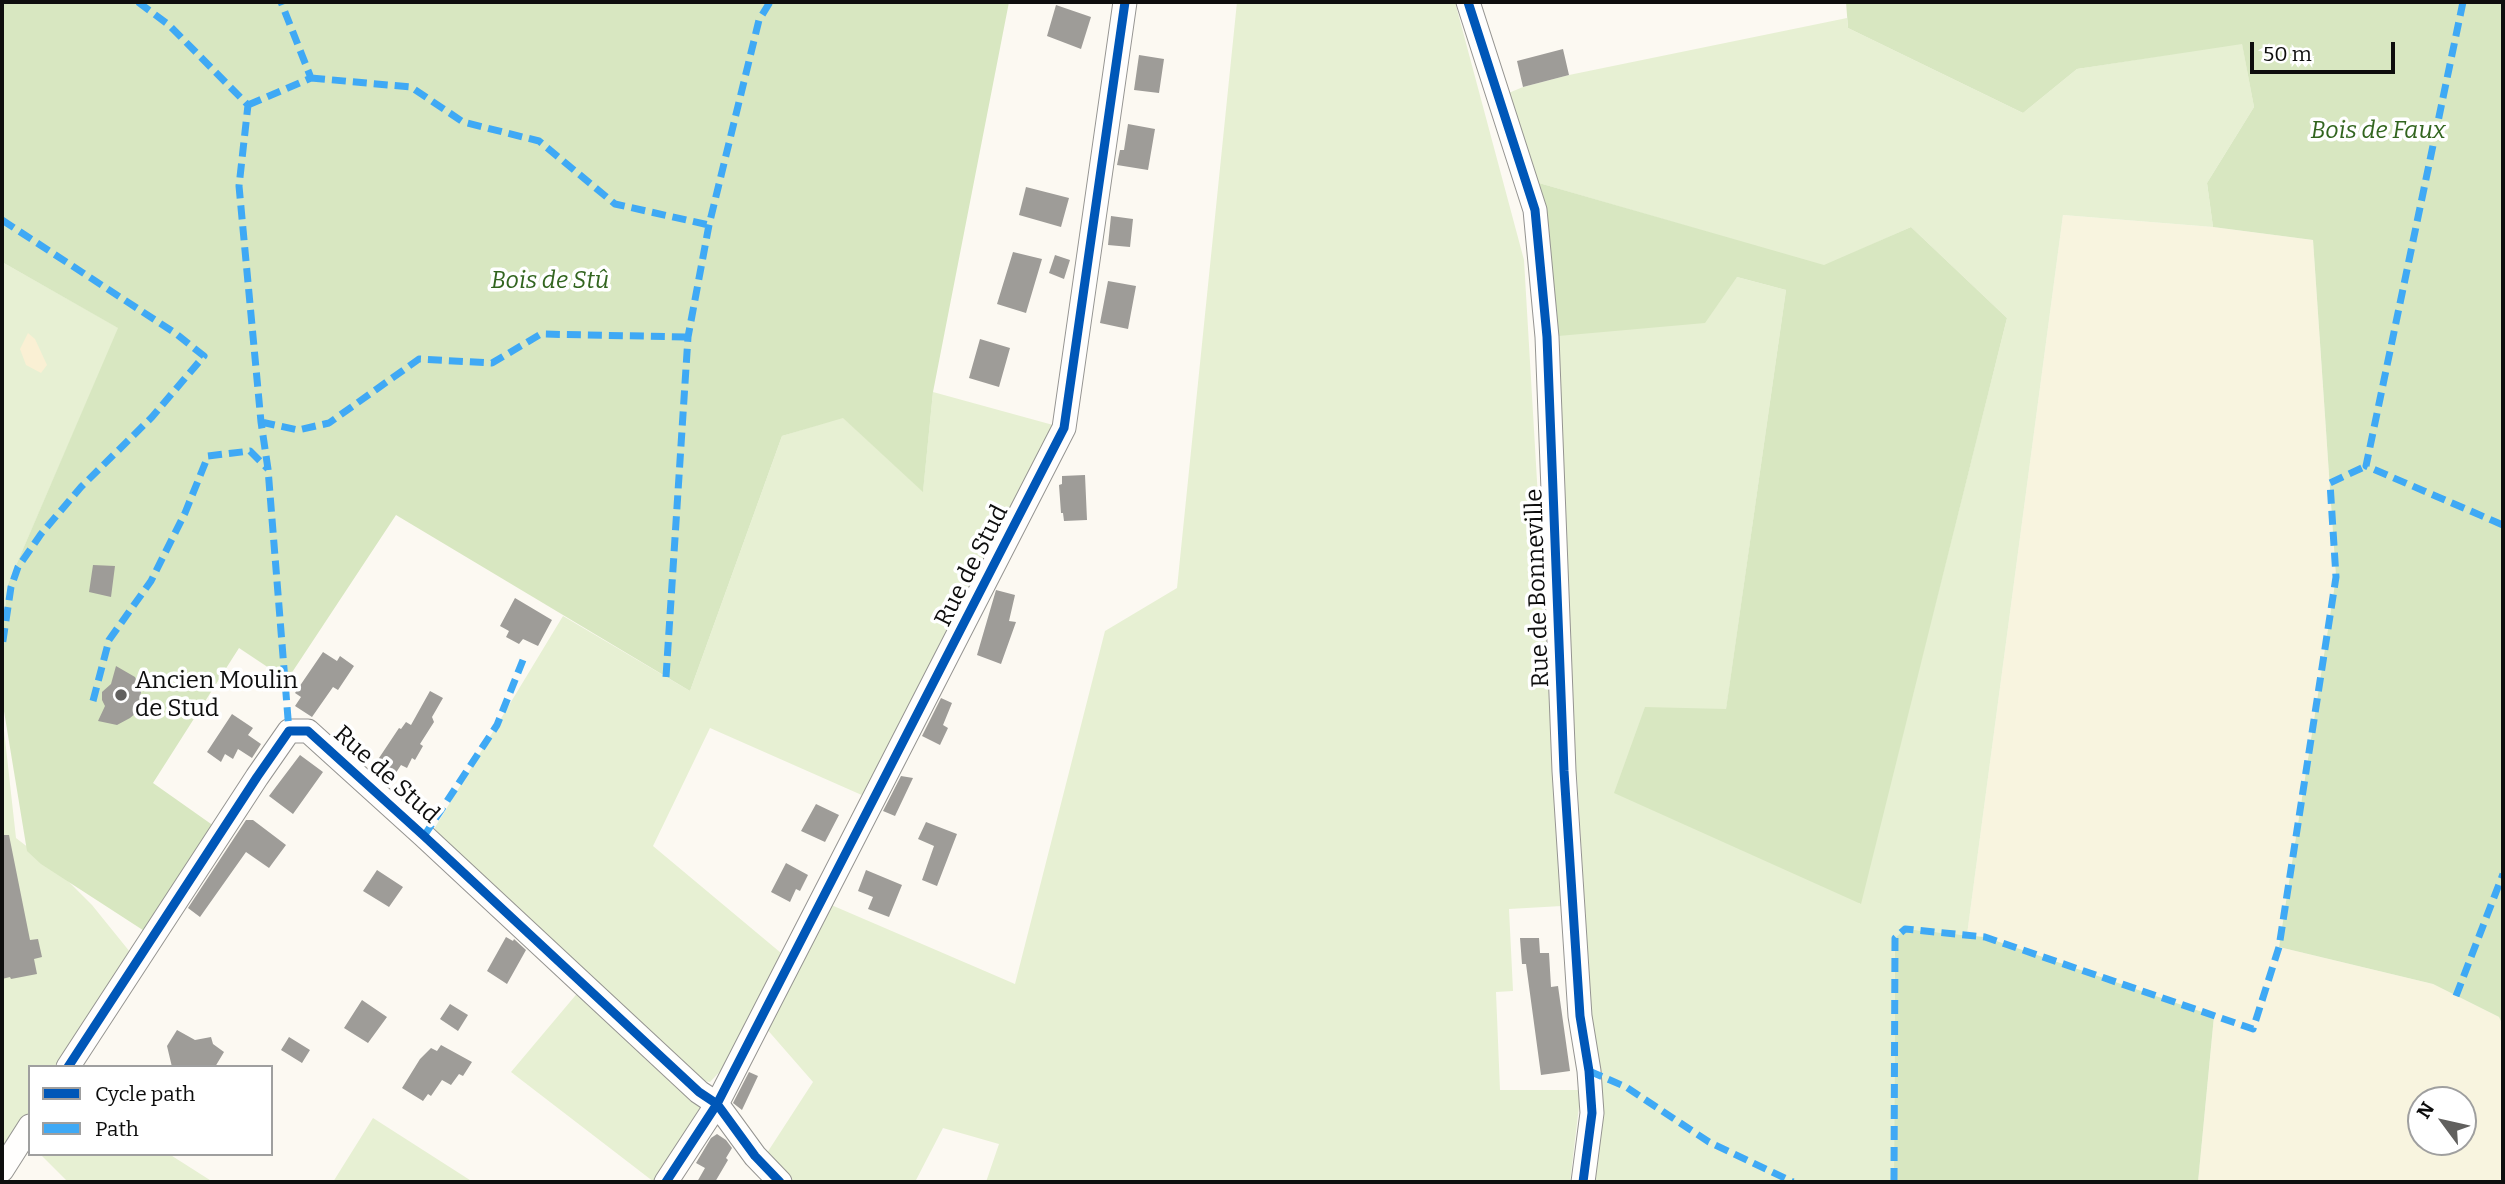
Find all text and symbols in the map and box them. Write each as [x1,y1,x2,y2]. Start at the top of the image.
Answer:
scale bar [2253,28,2398,72]
text: 50 m [2263,41,2312,67]
park label: Bois de Faux [2310,117,2446,145]
park label: Bois de Stû [491,267,609,295]
street label: Rue de Bonneville [1520,488,1556,688]
street label: Rue de Stud [929,501,1015,631]
place label: Ancien Moulin de Stud [135,667,298,723]
marker: Ancien Moulin de Stud [113,687,129,703]
street label: Rue de Stud [327,720,445,830]
legend [28,1065,273,1156]
text: Cycle path [95,1081,195,1107]
north arrow [2407,1086,2477,1156]
text: N [2412,1098,2439,1123]
text: Path [95,1116,139,1142]

